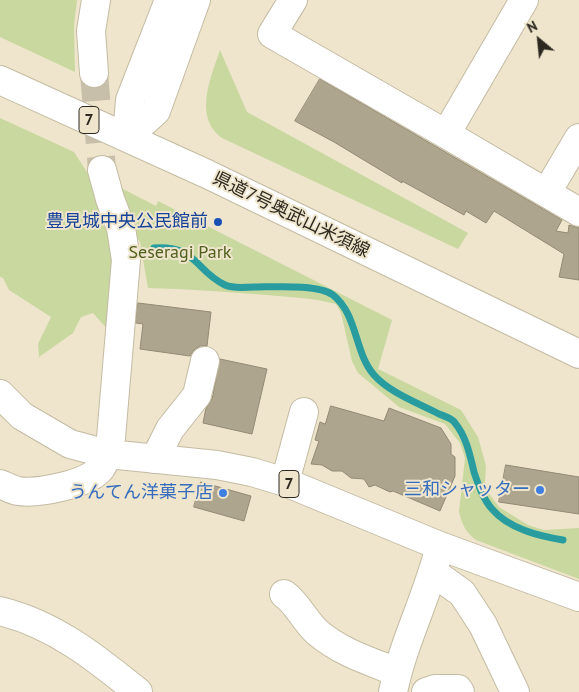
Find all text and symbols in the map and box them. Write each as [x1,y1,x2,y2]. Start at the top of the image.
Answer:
north arrow [514,15,564,65]
text: N [524,17,540,37]
road number: 7 [79,106,99,134]
street label: 県道7号奥武山米須線 [209,168,373,262]
place label: 豊見城中央公民館前 [46,211,208,233]
marker: 豊見城中央公民館前 [212,216,224,228]
park label: Seseragi Park [129,242,231,264]
road number: 7 [279,470,299,498]
place label: 三和シャッター [404,479,530,501]
place label: うんてん洋菓子店 [69,482,213,504]
marker: 三和シャッター [534,484,546,496]
marker: うんてん洋菓子店 [217,487,229,499]

